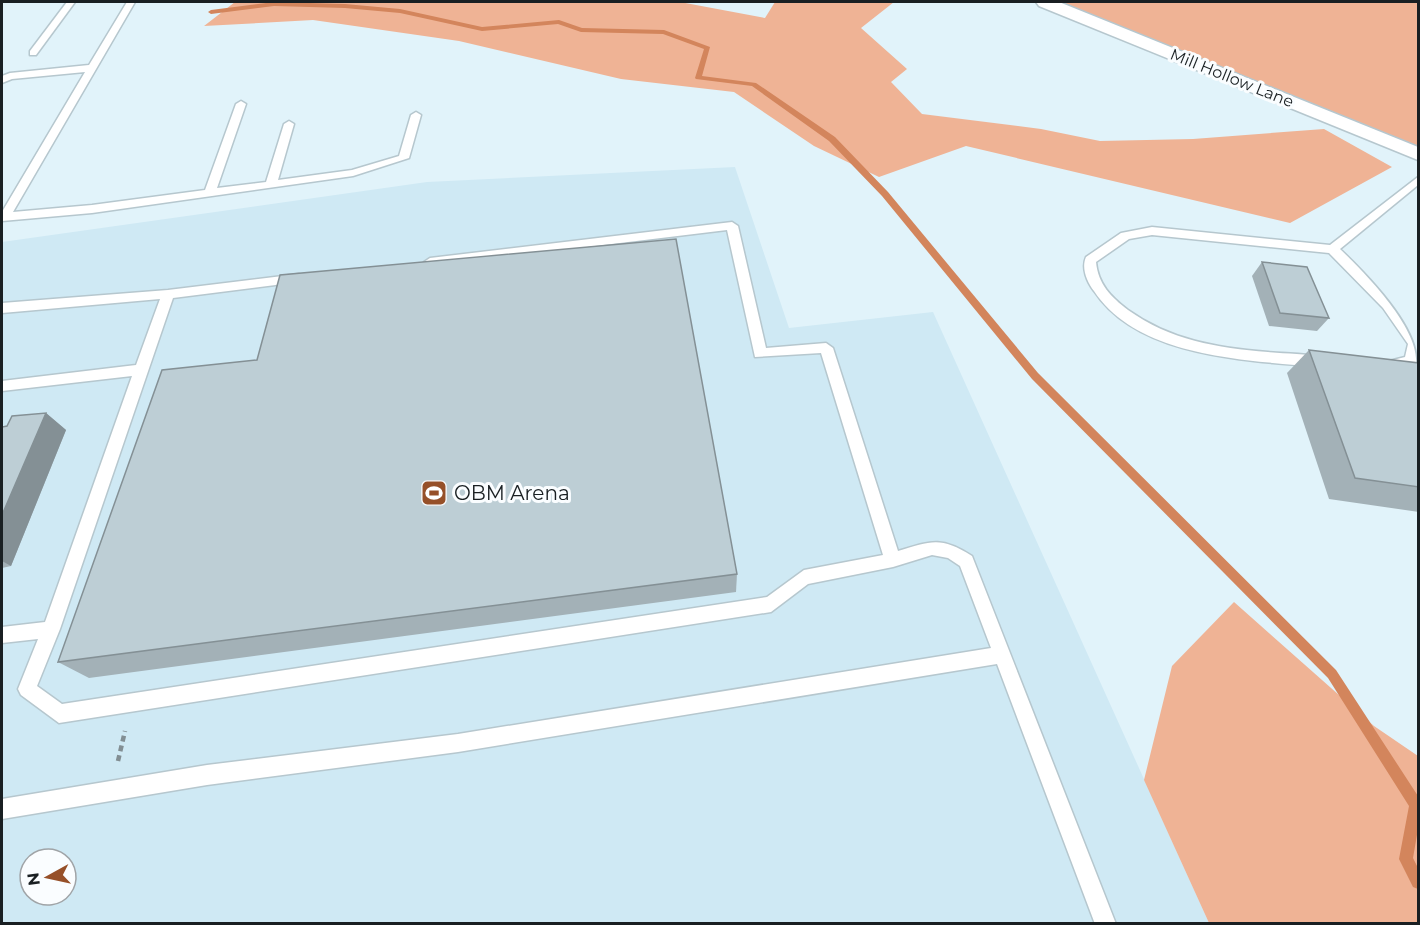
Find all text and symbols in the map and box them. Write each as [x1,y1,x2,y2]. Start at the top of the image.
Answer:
street label: Mill Hollow Lane [1168,45,1296,111]
sports icon: OBM Arena [419,478,449,508]
place label: OBM Arena [454,481,570,505]
north arrow [18,847,78,907]
text: N [23,871,44,887]

